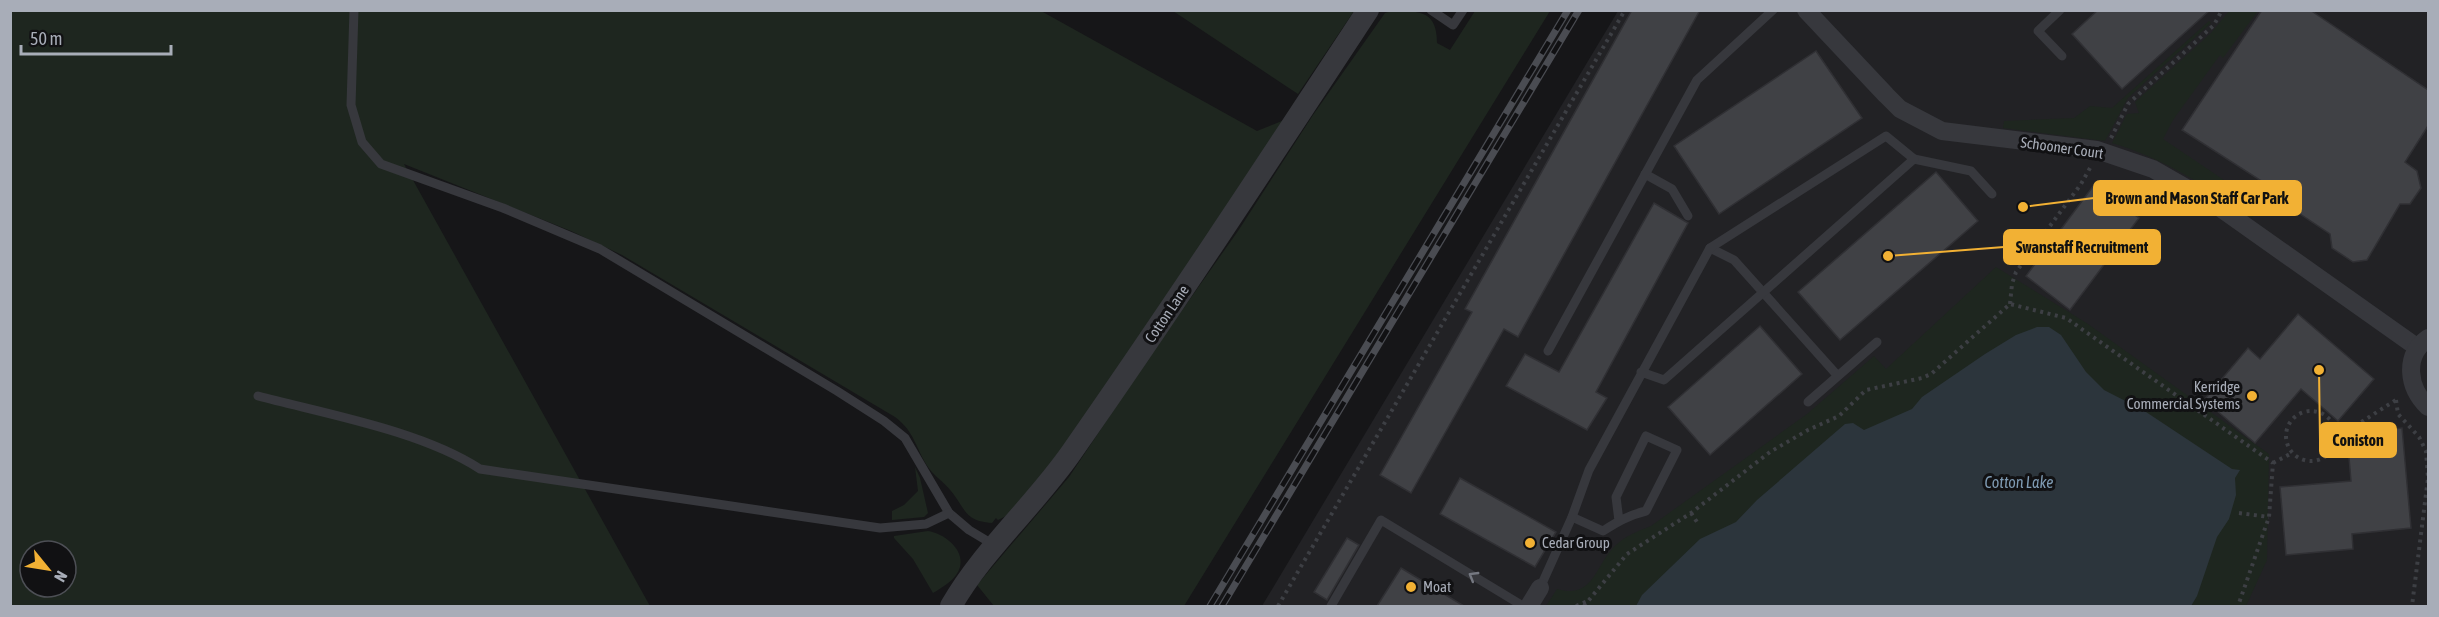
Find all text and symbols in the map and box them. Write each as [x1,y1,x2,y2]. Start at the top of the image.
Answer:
scale bar [21,18,171,56]
text: 50 m [30,28,62,49]
street label: Schooner Court [2020,133,2105,162]
callout: Brown and Mason Staff Car Park [2094,181,2301,215]
text: Brown and Mason Staff Car Park [2105,189,2290,207]
callout: Swanstaff Recruitment [2004,230,2160,264]
text: Swanstaff Recruitment [2016,238,2149,256]
street label: Cotton Lane [1141,282,1192,346]
place label: Kerridge Commercial Systems [2127,378,2240,412]
marker: Kerridge Commercial Systems [2245,389,2259,403]
callout: Coniston [2320,423,2396,457]
text: Coniston [2332,431,2384,449]
water label: Cotton Lake [1985,473,2053,491]
place label: Cedar Group [1542,534,1610,551]
marker: Cedar Group [1523,536,1537,550]
north arrow [18,539,78,599]
text: N [51,568,71,585]
one-way arrow [1469,572,1479,584]
place label: Moat [1423,578,1451,595]
marker: Moat [1404,580,1418,594]

